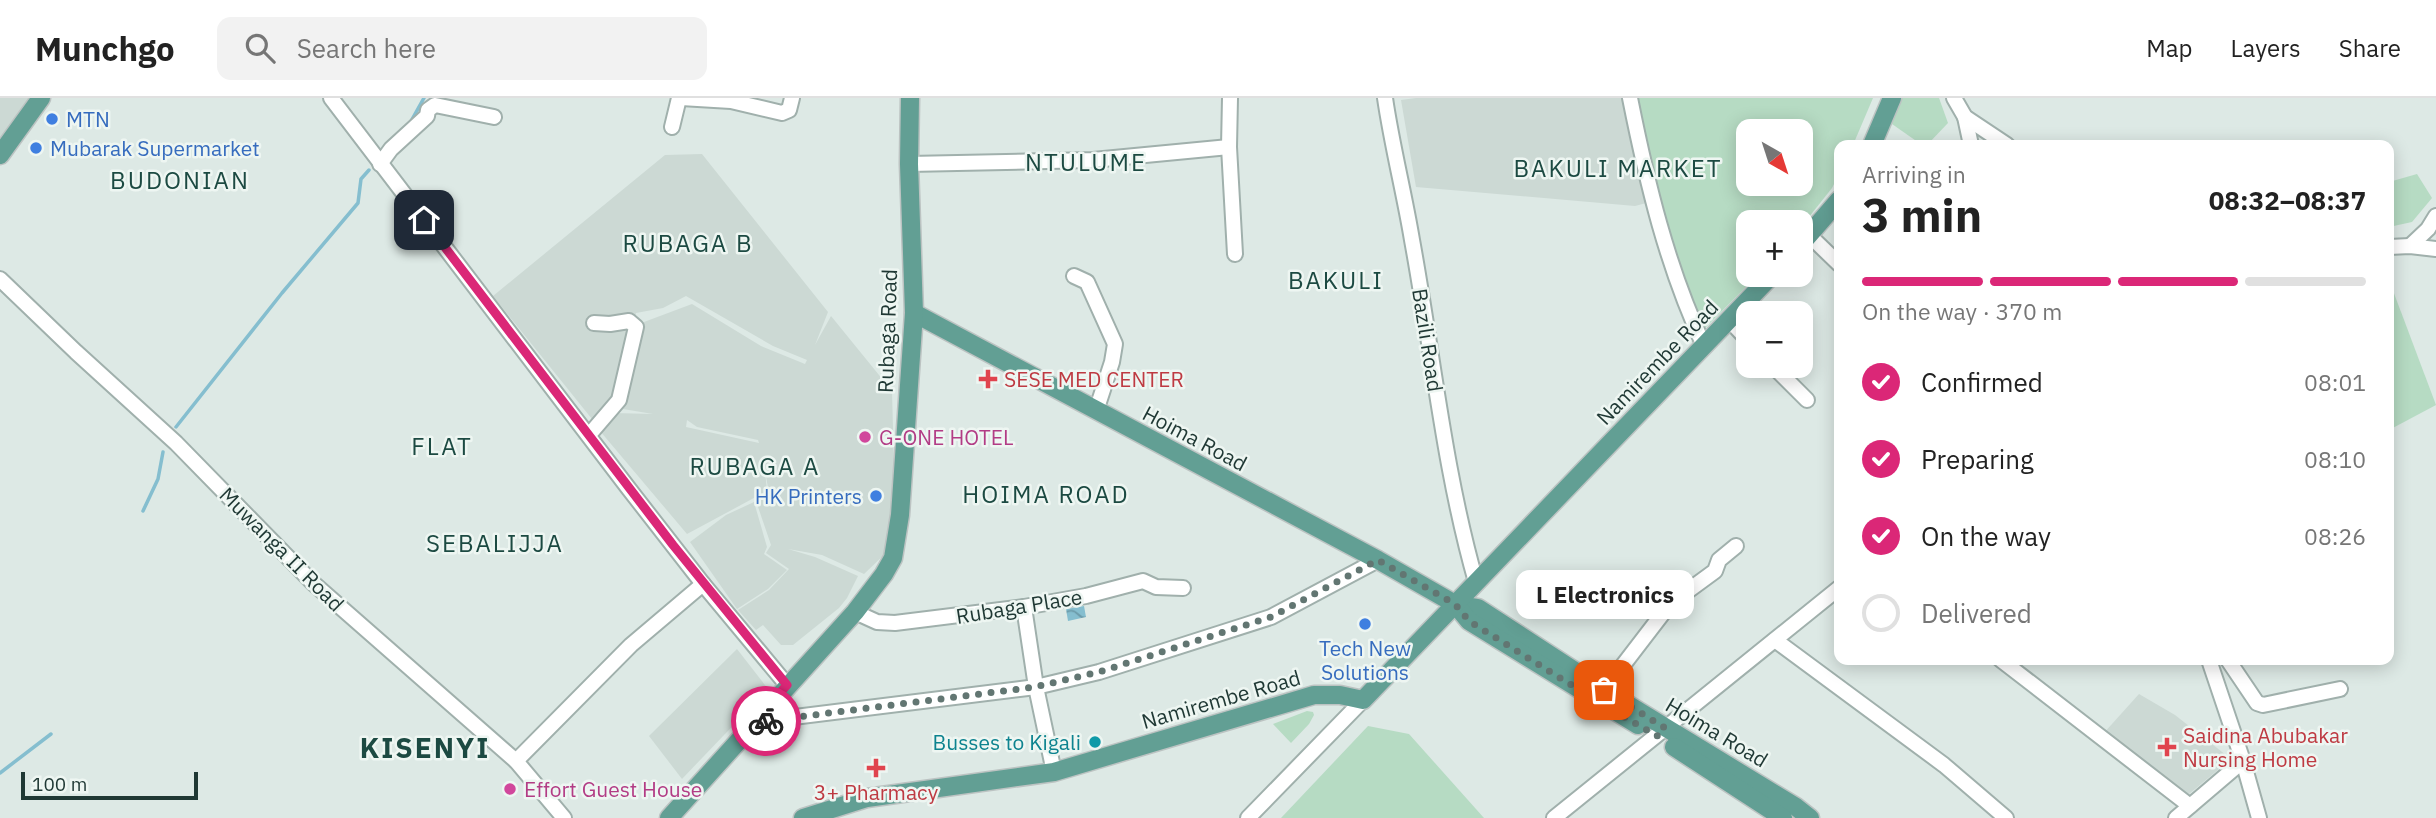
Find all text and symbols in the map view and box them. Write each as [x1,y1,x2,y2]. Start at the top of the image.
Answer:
search box [217,17,707,80]
text: Munchgo [35,27,175,70]
icon: search [241,29,279,67]
text: Search here [297,31,436,65]
text: Map [2146,32,2193,64]
text: Layers [2231,32,2301,64]
text: Share [2339,32,2401,64]
place label: MTN [66,105,110,133]
marker: MTN [44,111,60,127]
north arrow [1736,119,1813,196]
map controls [1736,119,1813,378]
place label: Mubarak Supermarket [50,134,260,162]
marker: Mubarak Supermarket [28,140,44,156]
district label: NTULUME [1025,146,1147,178]
district label: BAKULI MARKET [1514,152,1722,184]
text: Arriving in [1862,159,1966,189]
district label: BUDONIAN [110,164,250,196]
text: 08:32–08:37 [2209,183,2366,217]
text: 3 min [1862,185,1982,245]
pin [394,190,454,250]
icon: home [405,201,443,239]
button: + [1736,210,1813,287]
district label: RUBAGA B [622,227,754,259]
district label: BAKULI [1288,264,1384,296]
street label: Rubaga Road [871,268,903,394]
street label: Bazili Road [1406,286,1450,394]
street label: Namirembe Road [1590,293,1724,431]
text: On the way · 370 m [1862,296,2062,326]
button: − [1736,301,1813,378]
icon: check [1862,363,1900,401]
place label: SESE MED CENTER [1004,365,1184,393]
text: Confirmed [1921,365,2043,399]
text: 08:01 [2304,367,2366,397]
marker: SESE MED CENTER [978,369,998,389]
street label: Hoima Road [1138,399,1252,477]
place label: G-ONE HOTEL [879,423,1013,451]
marker: G-ONE HOTEL [857,429,873,445]
district label: FLAT [411,430,473,462]
icon: check [1862,440,1900,478]
text: Preparing [1921,442,2034,476]
text: 08:10 [2304,444,2366,474]
district label: RUBAGA A [690,450,820,482]
district label: HOIMA ROAD [962,478,1130,510]
street label: Muwanga II Road [214,481,350,617]
place label: HK Printers [755,482,862,510]
marker: HK Printers [868,488,884,504]
icon: check [1862,517,1900,555]
text: On the way [1921,519,2051,553]
text: 08:26 [2304,521,2366,551]
district label: SEBALIJJA [426,527,564,559]
callout: L Electronics [1515,571,1693,620]
text: L Electronics [1536,579,1674,609]
street label: Rubaga Place [954,582,1084,630]
text: Delivered [1921,596,2032,630]
marker: Tech New Solutions [1357,616,1373,632]
place label: Tech New Solutions [1319,634,1411,686]
pin [1574,660,1634,720]
street label: Namirembe Road [1138,663,1304,735]
icon: bag [1585,671,1623,709]
courier [731,686,801,756]
street label: Hoima Road [1661,690,1773,774]
icon: bike [747,702,785,740]
place label: Saidina Abubakar Nursing Home [2183,721,2348,773]
place label: Busses to Kigali [933,728,1081,756]
district label: KISENYI [360,729,490,766]
marker: Busses to Kigali [1087,734,1103,750]
marker: Saidina Abubakar Nursing Home [2157,737,2177,757]
marker: 3+ Pharmacy [868,760,884,776]
scale bar [21,769,198,801]
text: 100 m [32,772,87,796]
place label: Effort Guest House [524,775,702,803]
place label: 3+ Pharmacy [814,778,939,806]
marker: Effort Guest House [502,781,518,797]

